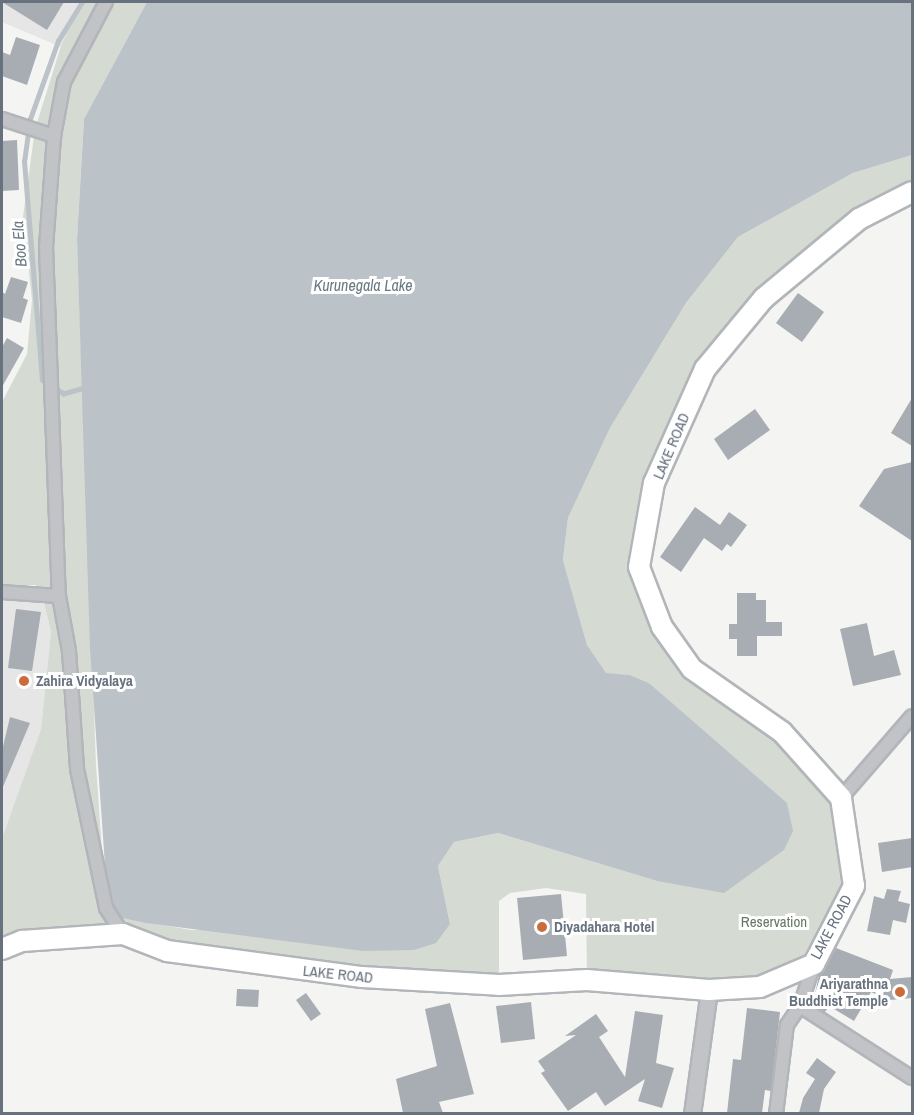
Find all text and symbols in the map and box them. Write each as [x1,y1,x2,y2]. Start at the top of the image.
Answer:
water label: Boo Ela [7,220,31,268]
water label: Kurunegala Lake [313,275,413,295]
street label: LAKE ROAD [649,410,693,482]
place label: Zahira Vidyalaya [36,672,133,690]
marker: Zahira Vidyalaya [17,674,31,688]
street label: LAKE ROAD [807,892,855,962]
park label: Reservation [741,913,807,931]
place label: Diyadahara Hotel [554,918,654,936]
marker: Diyadahara Hotel [535,920,549,934]
street label: LAKE ROAD [302,961,374,987]
place label: Ariyarathna Buddhist Temple [789,974,888,1009]
marker: Ariyarathna Buddhist Temple [893,985,907,999]

